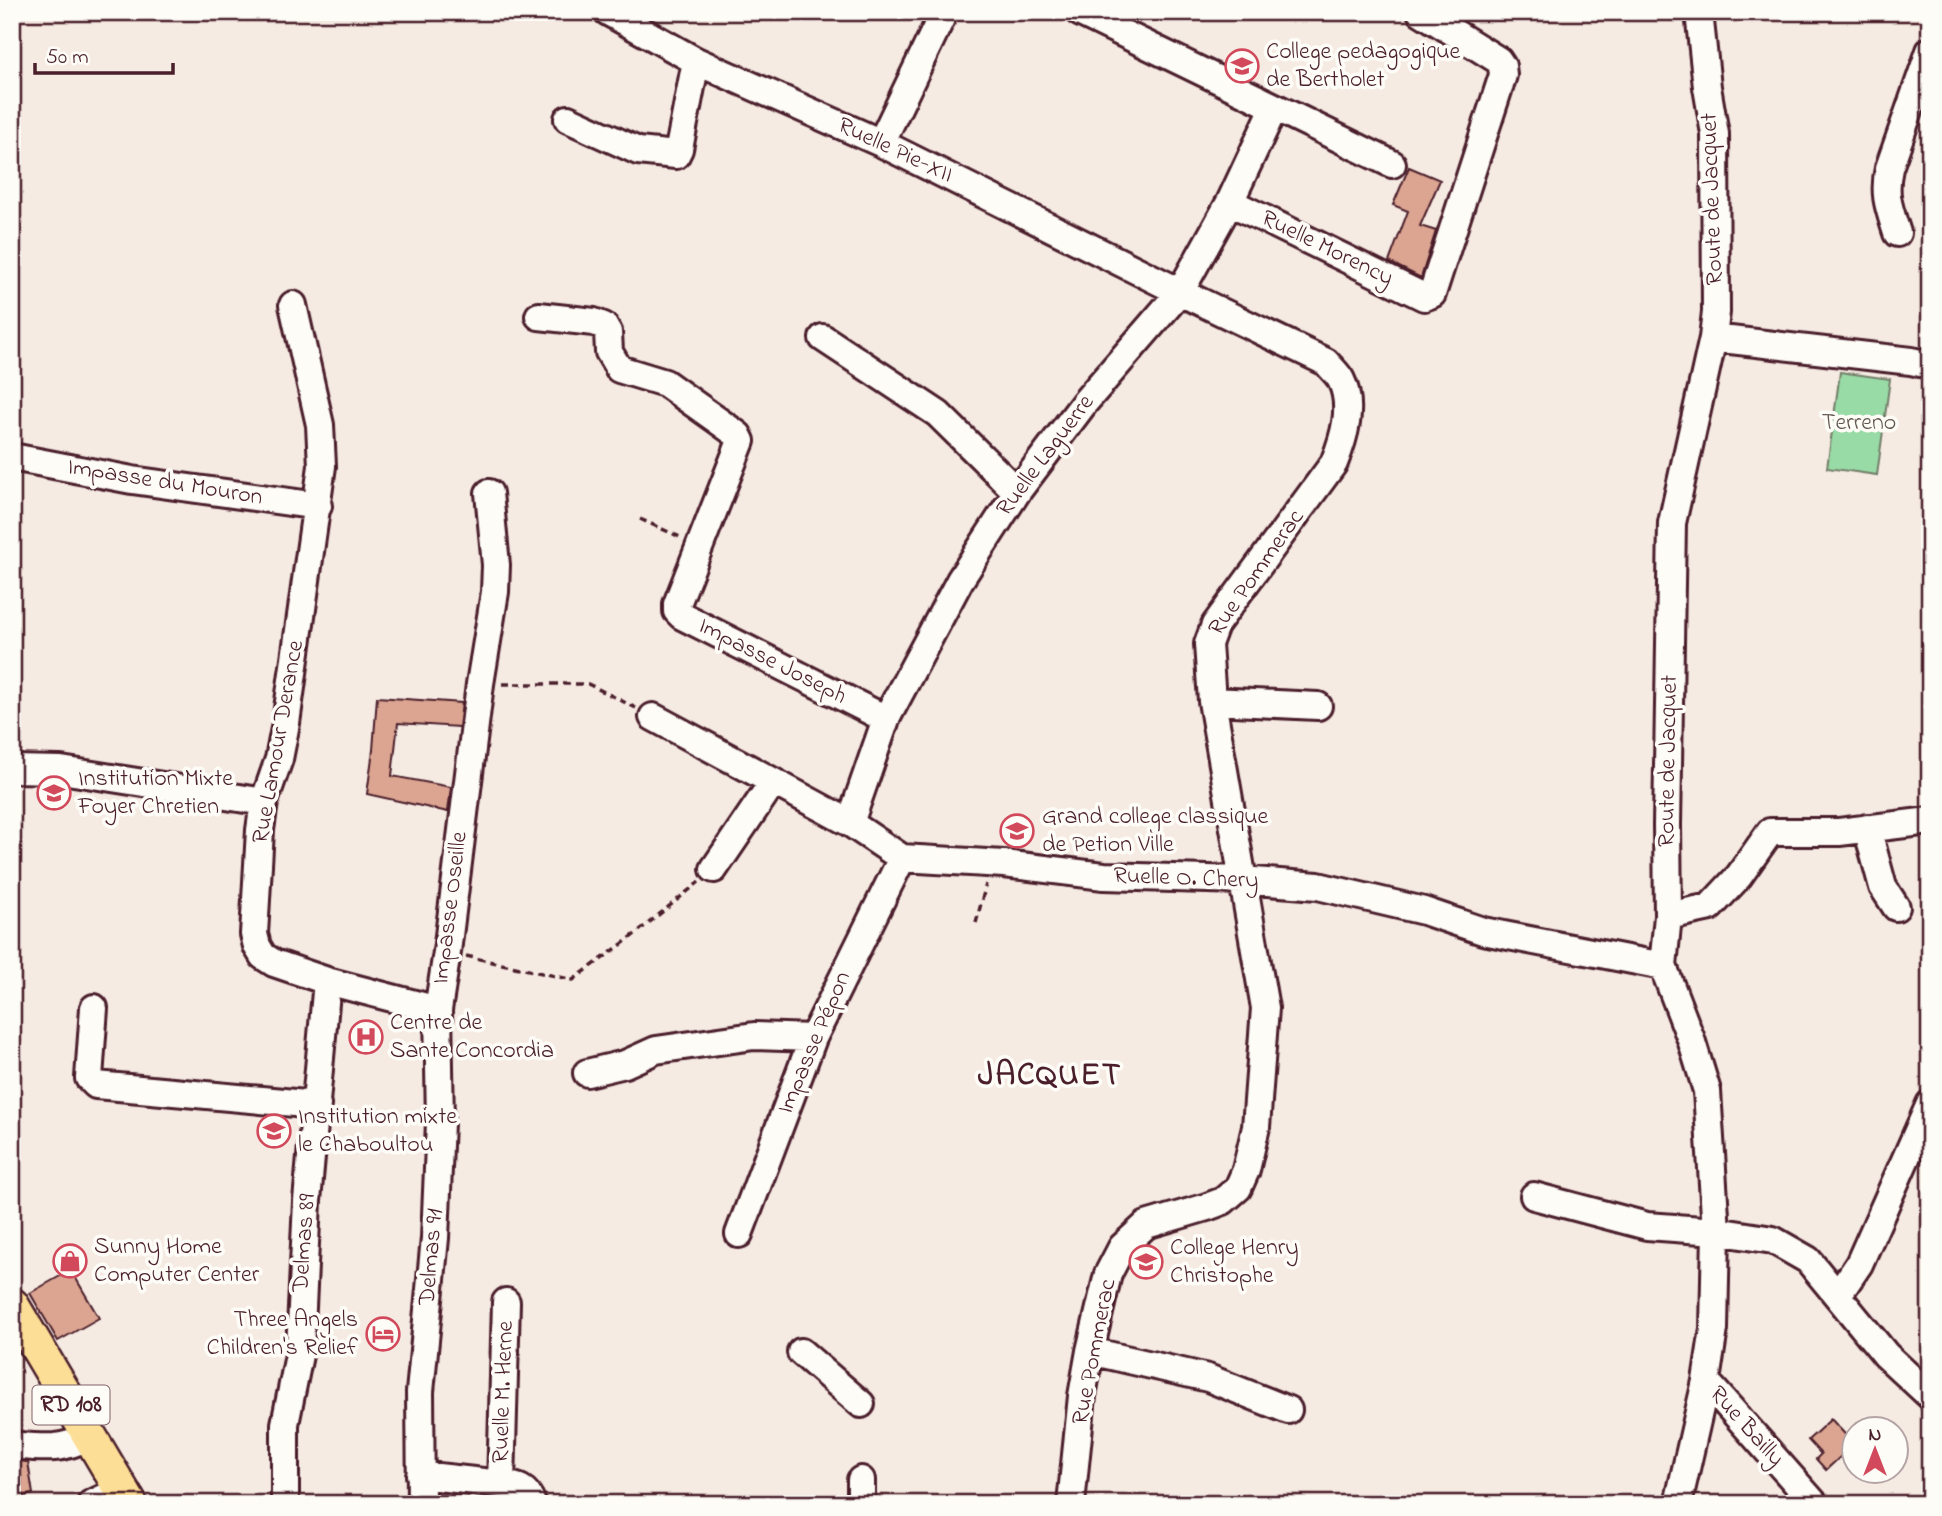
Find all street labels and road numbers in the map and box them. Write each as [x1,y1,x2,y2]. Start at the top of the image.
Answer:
street label: Ruelle Pie-XII [831,109,959,193]
street label: Route de Jacquet [1693,112,1733,286]
street label: Ruelle Morency [1254,202,1399,297]
street label: Ruelle Laguerre [988,387,1104,525]
street label: Impasse du Mouron [65,450,265,516]
street label: Rue Pommerac [1200,502,1314,644]
street label: Impasse Joseph [692,610,852,714]
street label: Rue Lamour Derance [244,637,314,846]
street label: Route de Jacquet [1650,675,1688,847]
street label: Impasse Oseille [424,830,478,986]
street label: Ruelle O. Chery [1113,859,1259,900]
street label: Impasse Pépon [769,966,861,1120]
street label: Delmas 89 [284,1192,326,1294]
street label: Delmas 91 [410,1207,454,1308]
street label: Rue Pommerac [1064,1276,1126,1428]
street label: Ruelle M. Herne [484,1320,524,1464]
street label: Rue Bailly [1699,1379,1792,1476]
road number: RD 108 [32,1386,110,1424]

